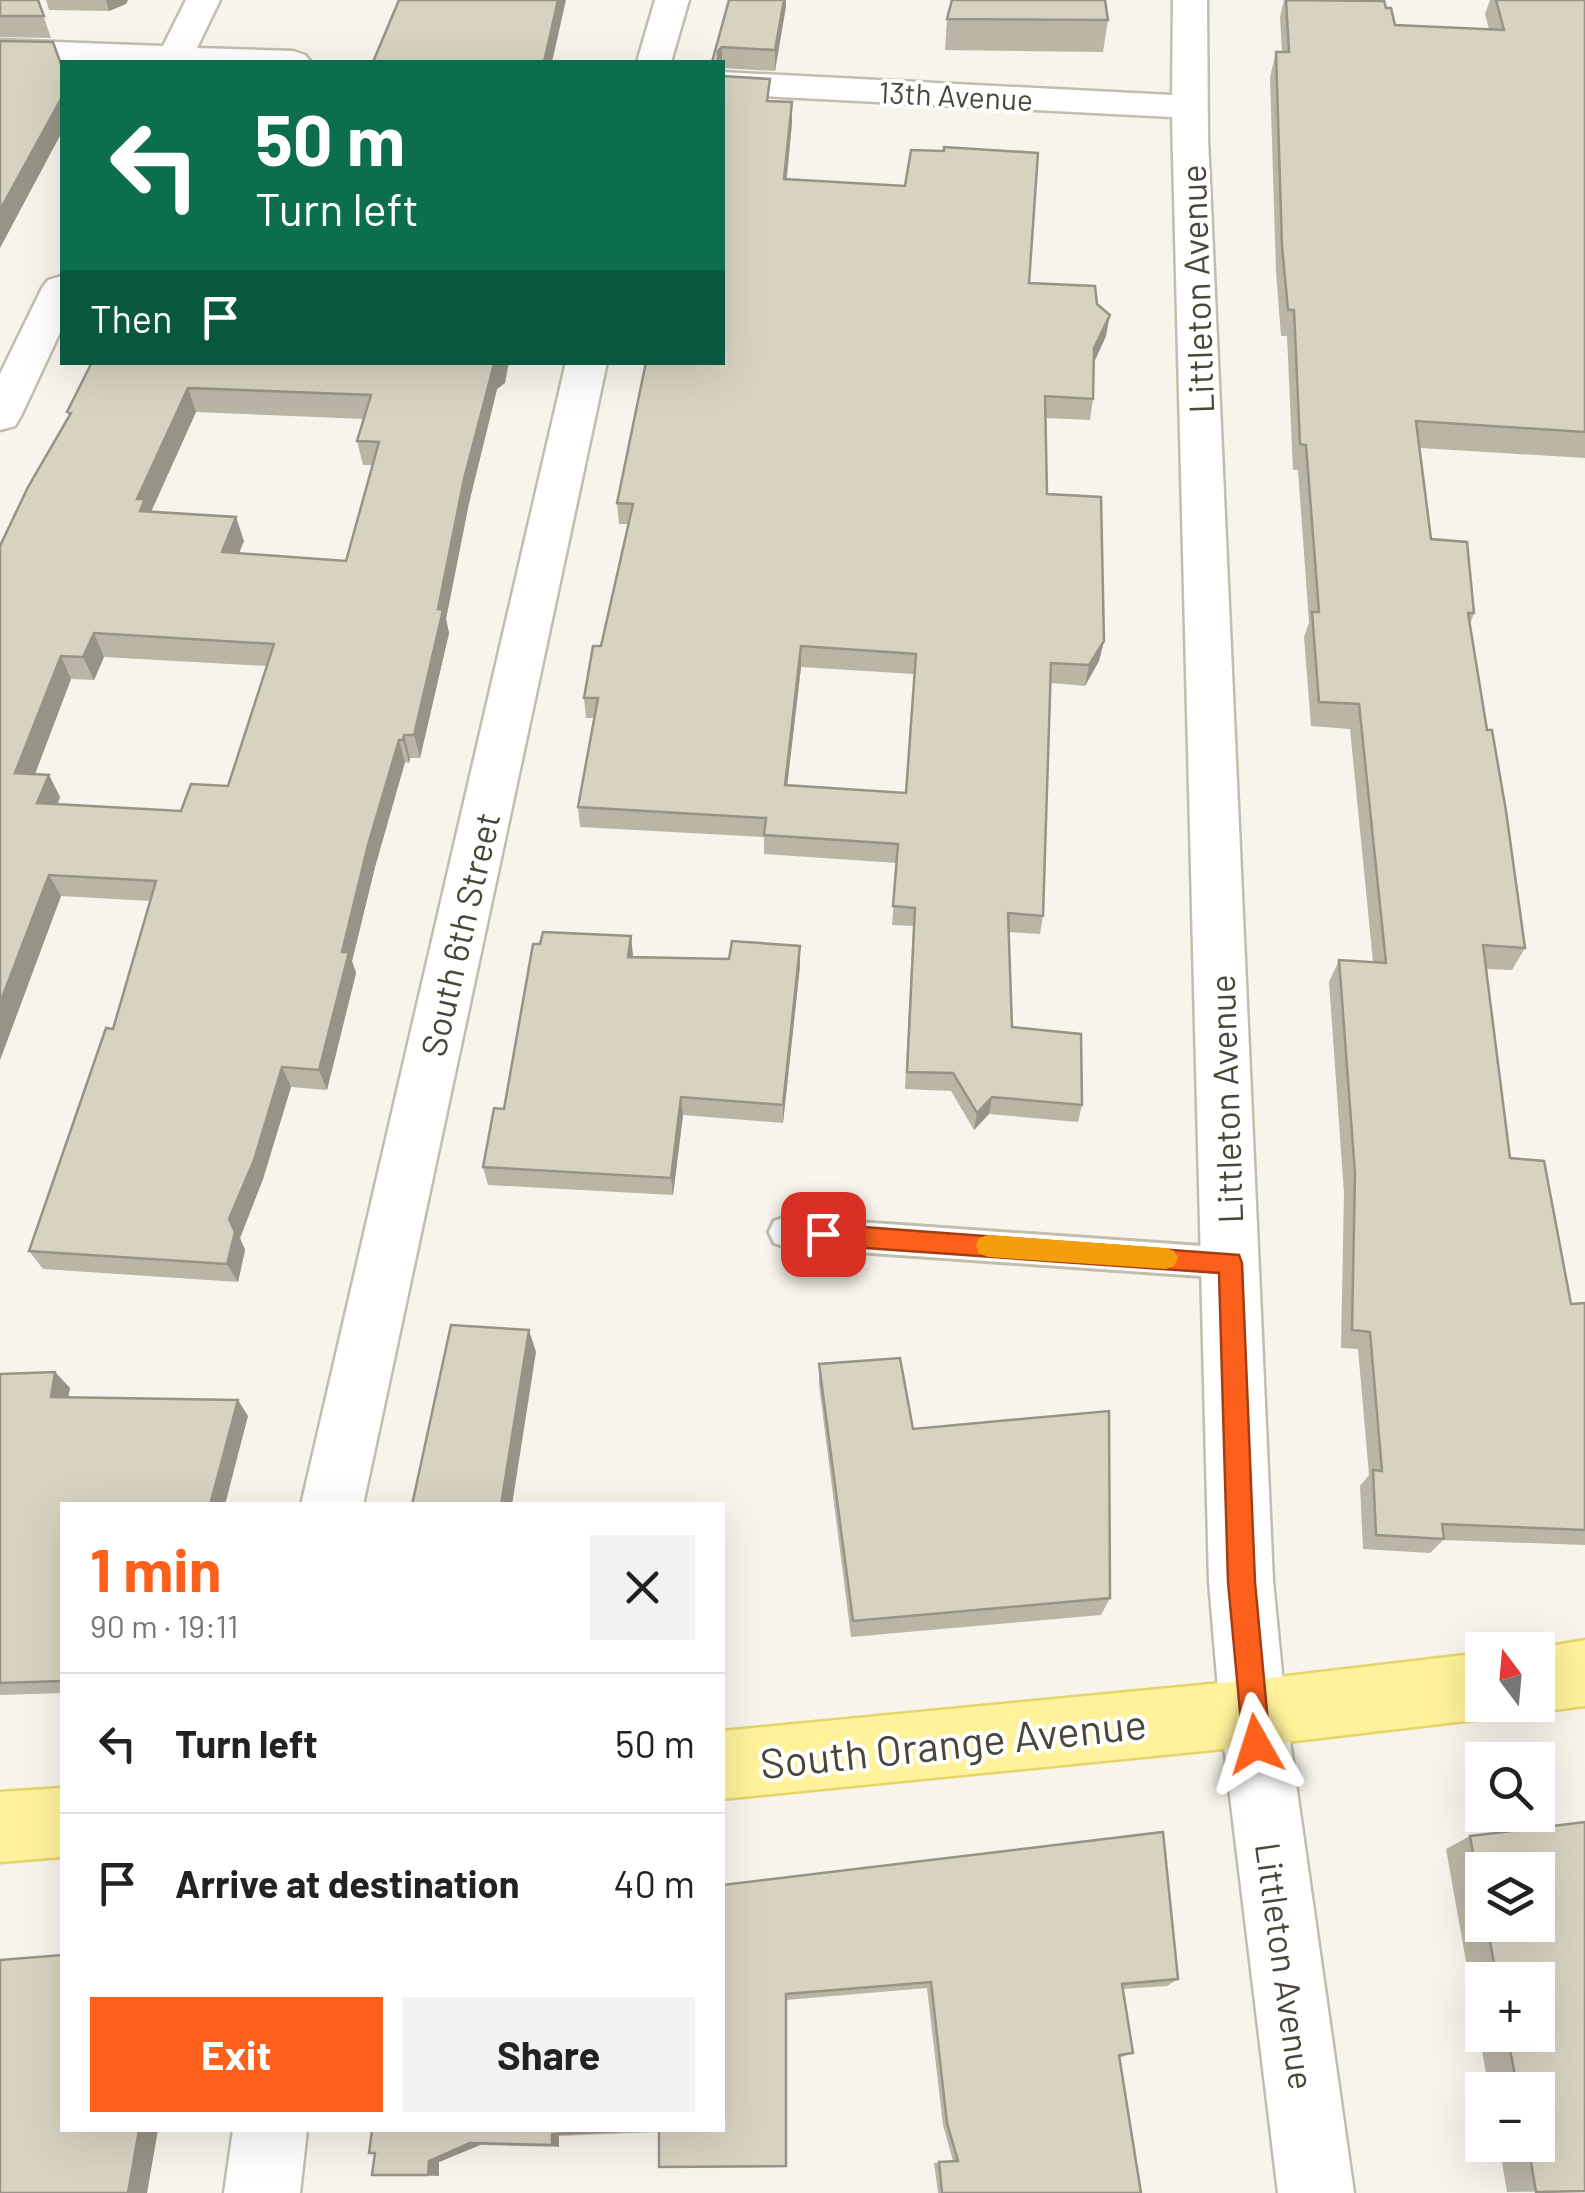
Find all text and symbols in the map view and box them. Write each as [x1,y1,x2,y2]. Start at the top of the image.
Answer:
street label: 13th Avenue [878,73,1034,117]
text: 50 m [255,96,405,180]
icon: left [90,100,220,230]
street label: Littleton Avenue [1171,164,1221,414]
text: Turn left [255,181,419,235]
icon: arrive [193,290,248,345]
text: Then [90,295,173,341]
street label: South 6th Street [411,808,507,1060]
street label: Littleton Avenue [1200,974,1250,1224]
pin [781,1192,866,1277]
icon: arrive [796,1207,851,1262]
text: 1 min [90,1532,221,1604]
button: close [590,1535,695,1640]
text: 90 m · 19:11 [90,1606,238,1644]
north arrow [1465,1632,1555,1722]
map controls [1465,1632,1555,2162]
position arrow [1204,1692,1308,1796]
street label: South Orange Avenue [757,1697,1149,1788]
icon: left [90,1716,145,1771]
text: Turn left [175,1720,318,1766]
text: 50 m [615,1720,695,1766]
button: search [1465,1742,1555,1832]
street label: Littleton Avenue [1248,1840,1324,2092]
button: layers [1465,1852,1555,1942]
icon: arrive [90,1856,145,1911]
text: Arrive at destination [175,1860,520,1906]
text: 40 m [614,1860,695,1906]
button: + [1465,1962,1555,2052]
button: Exit [90,1997,383,2112]
button: Share [403,1997,695,2112]
button: − [1465,2072,1555,2162]

